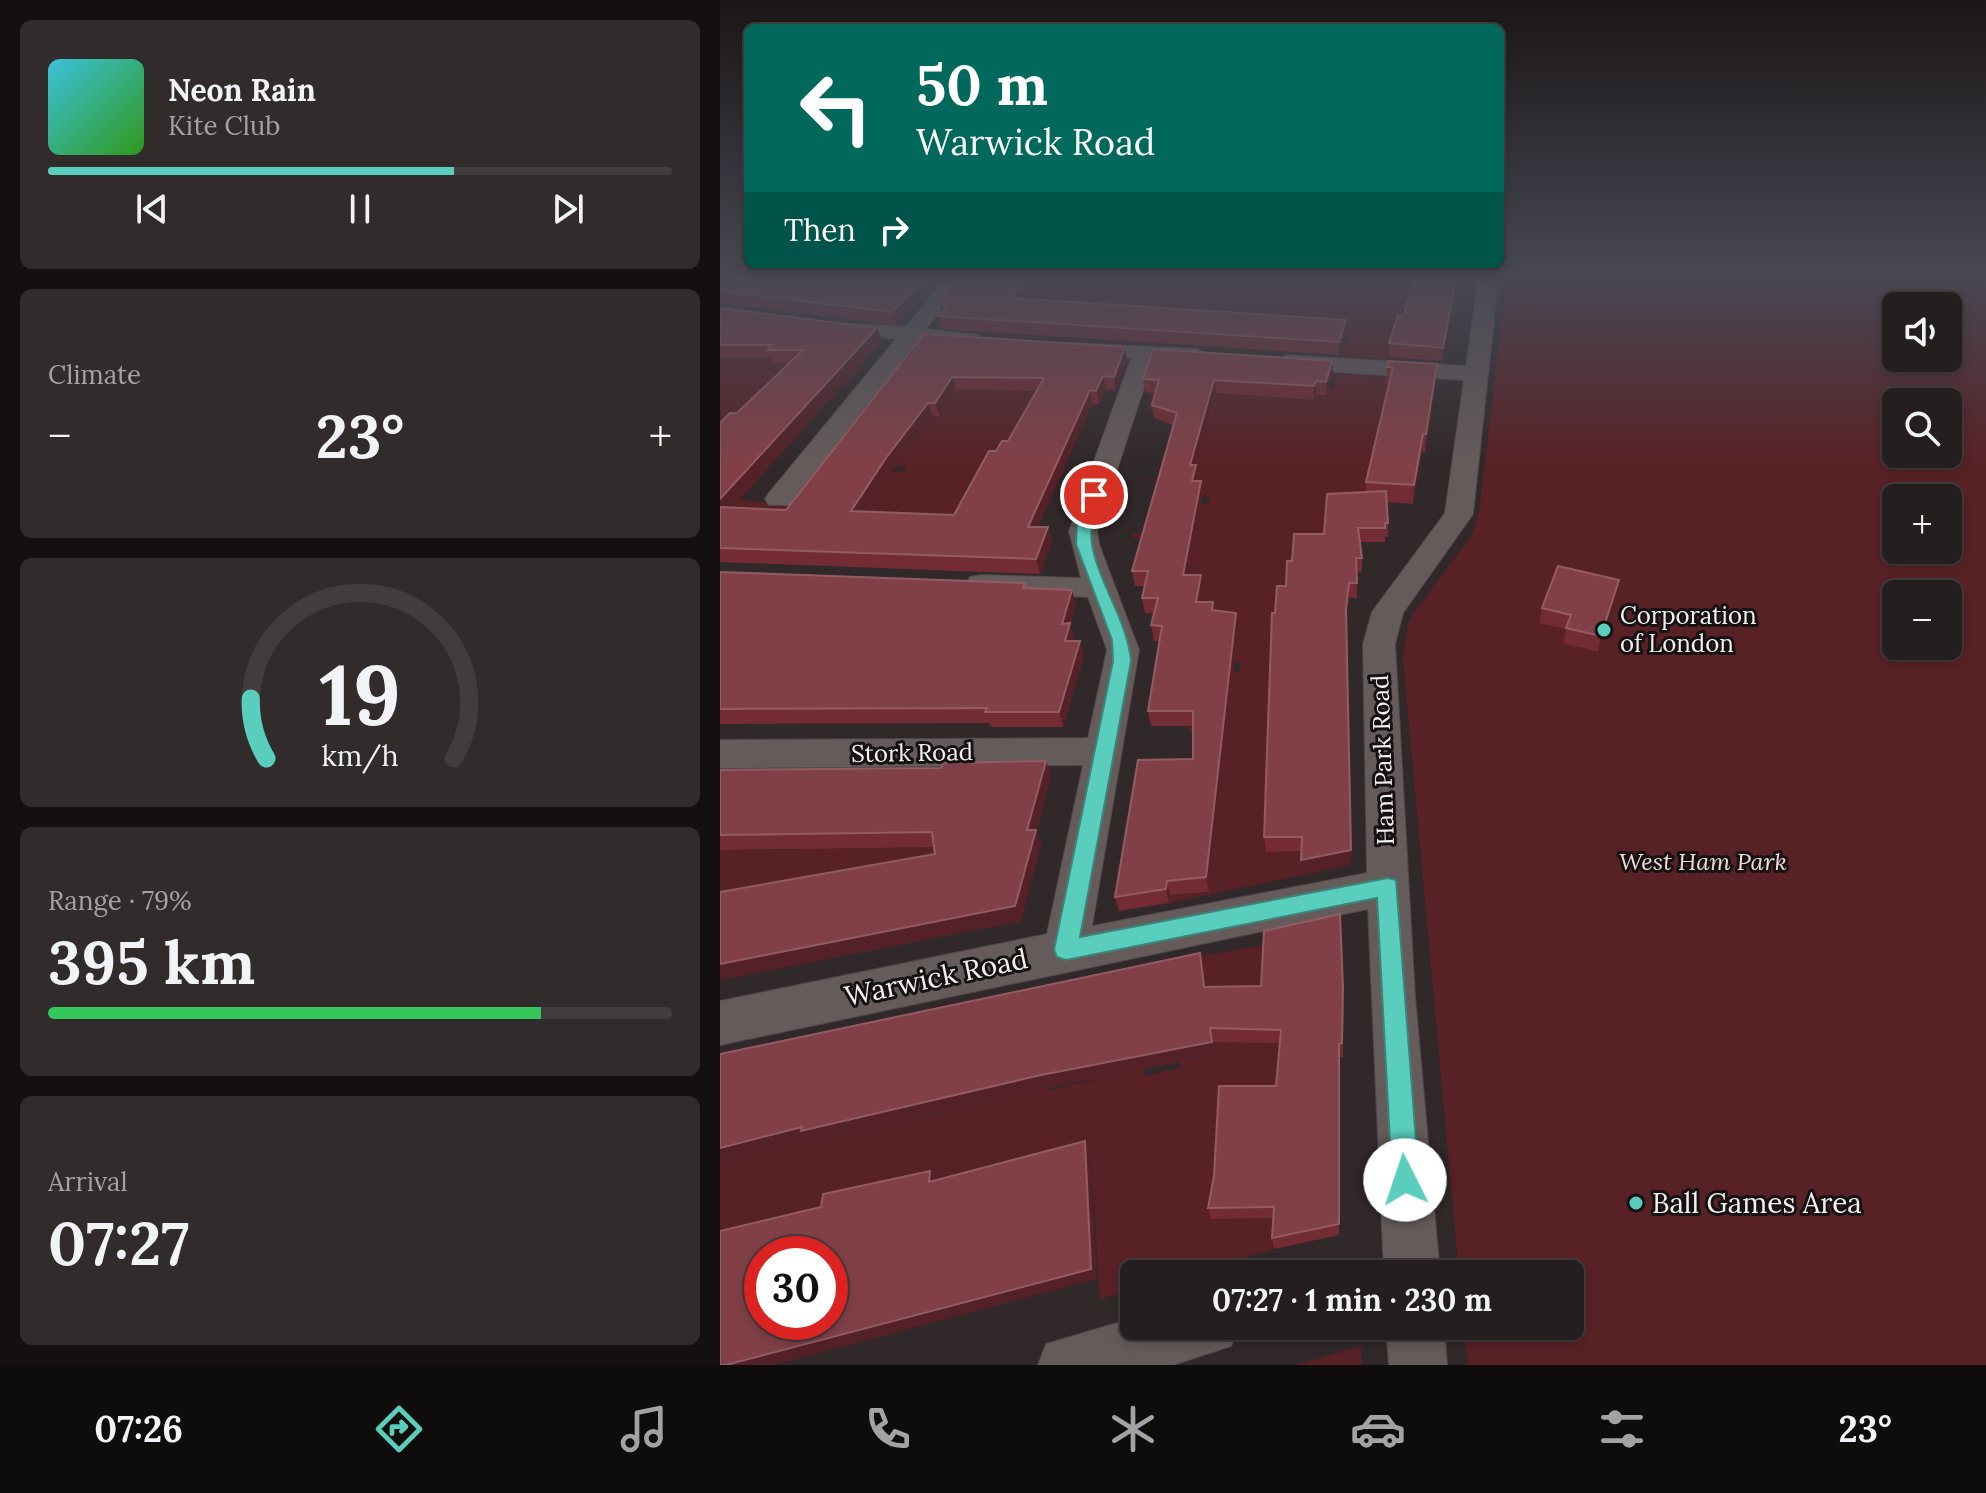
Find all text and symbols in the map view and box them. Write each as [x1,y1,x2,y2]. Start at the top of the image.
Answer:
text: 50 m [916,49,1048,120]
icon: left [784,56,888,160]
text: Neon Rain [168,71,316,109]
text: Kite Club [168,109,280,142]
text: Warwick Road [916,119,1155,165]
icon: previous [130,187,174,231]
icon: pause [338,187,382,231]
icon: next [546,187,590,231]
icon: right [872,208,916,252]
text: Then [784,211,856,249]
map controls [1882,292,1962,660]
button: sound [1882,292,1962,372]
text: Climate [48,358,141,391]
button: search [1882,388,1962,468]
text: 23° [316,398,404,474]
text: − [48,408,71,464]
text: + [649,408,672,464]
pin [1060,461,1128,529]
icon: arrive [1072,473,1116,517]
button: + [1882,484,1962,564]
button: − [1882,580,1962,660]
place label: Corporation of London [1620,600,1757,659]
marker: Corporation of London [1595,621,1613,639]
text: 19 [319,640,401,747]
street label: Ham Park Road [1364,674,1401,846]
street label: Stork Road [851,736,973,769]
text: km/h [321,737,399,774]
park label: West Ham Park [1619,846,1787,877]
text: Range · 79% [48,884,192,917]
text: 395 km [48,924,255,1000]
street label: Warwick Road [841,940,1031,1014]
position arrow [1363,1138,1447,1222]
text: Arrival [48,1165,127,1198]
place label: Ball Games Area [1652,1185,1862,1221]
marker: Ball Games Area [1627,1194,1645,1212]
text: 07:27 [48,1205,189,1281]
speed limit sign: 30 [744,1236,848,1340]
text: 07:27 · 1 min · 230 m [1212,1281,1492,1319]
icon: directions [371,1401,427,1457]
icon: music [616,1401,672,1457]
icon: phone [860,1401,916,1457]
icon: climate [1105,1401,1161,1457]
icon: car [1350,1401,1406,1457]
icon: filters [1594,1401,1650,1457]
text: 07:26 [94,1406,183,1452]
text: 23° [1839,1406,1892,1452]

